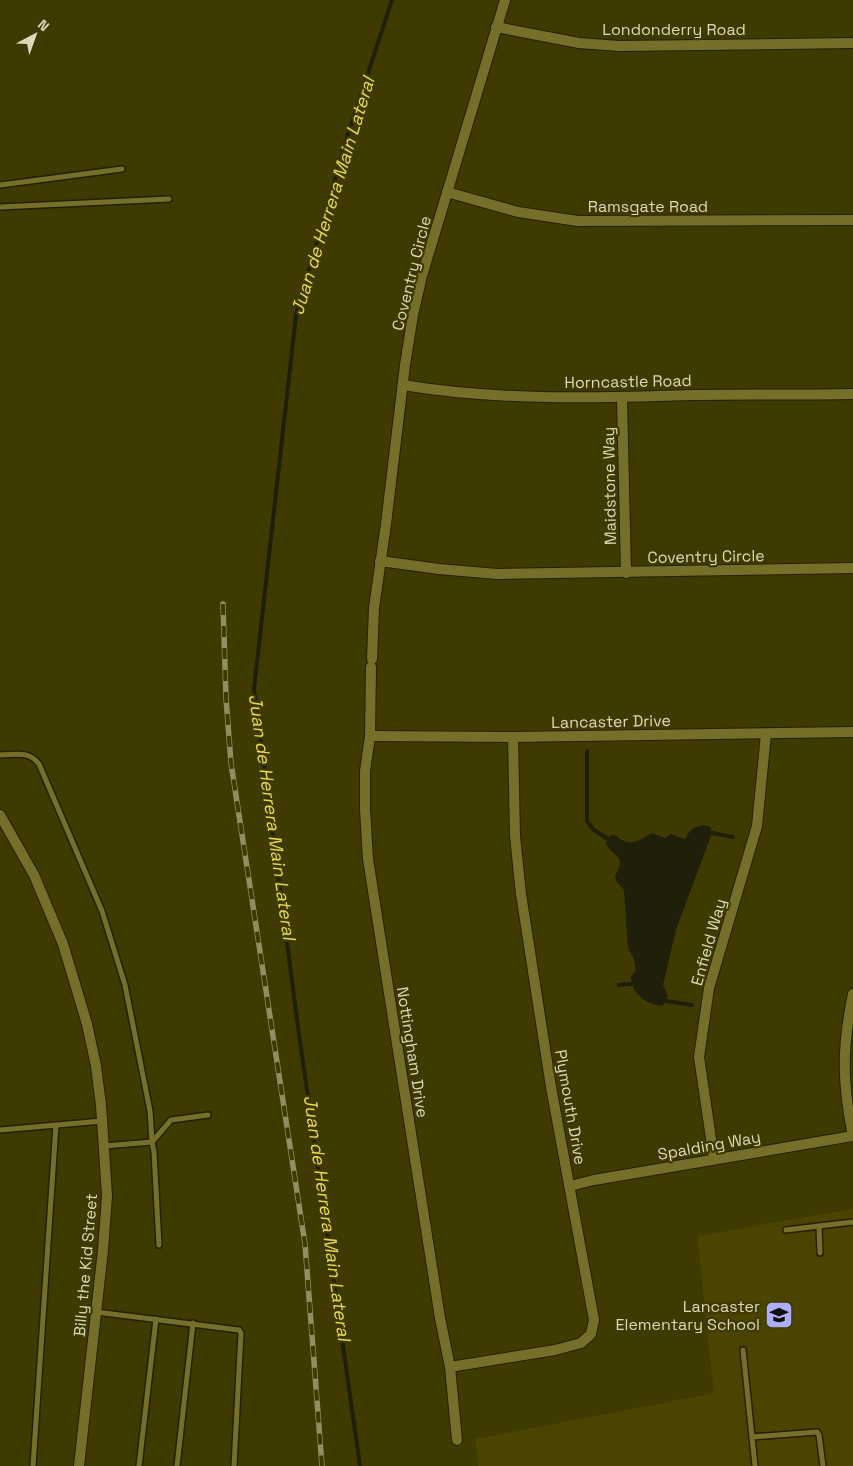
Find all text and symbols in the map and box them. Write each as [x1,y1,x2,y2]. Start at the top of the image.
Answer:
north arrow [10,10,60,60]
text: N [34,15,53,35]
street label: Londonderry Road [602,19,746,40]
water label: Juan de Herrera Main Lateral [285,72,380,318]
street label: Ramsgate Road [588,196,708,217]
street label: Coventry Circle [387,214,436,333]
street label: Horncastle Road [564,370,692,393]
street label: Maidstone Way [598,427,621,545]
street label: Coventry Circle [647,545,765,568]
water label: Juan de Herrera Main Lateral [244,693,301,944]
street label: Lancaster Drive [551,710,671,733]
street label: Enfield Way [686,896,731,988]
street label: Nottingham Drive [392,985,433,1119]
street label: Plymouth Drive [550,1048,591,1166]
water label: Juan de Herrera Main Lateral [299,1094,356,1345]
street label: Spalding Way [656,1126,762,1165]
street label: Billy the Kid Street [69,1192,102,1338]
place label: Lancaster Elementary School [615,1296,760,1335]
school or university icon: Lancaster Elementary School [764,1300,794,1330]

